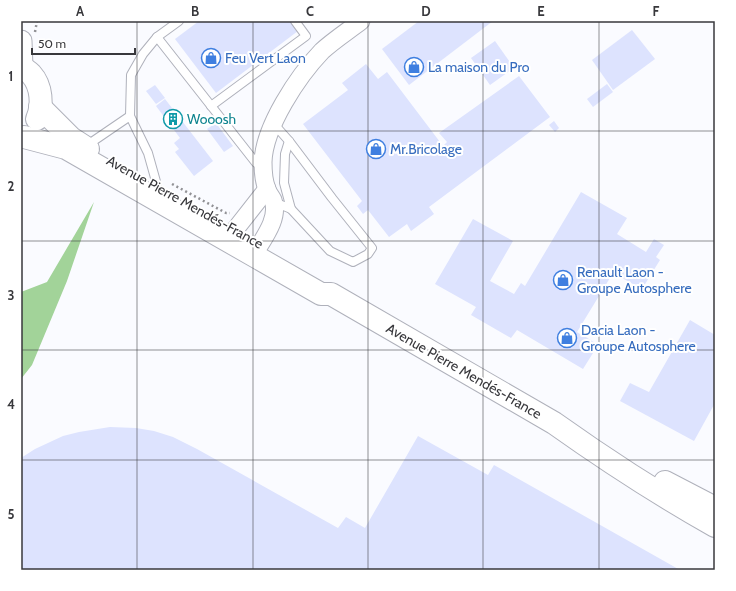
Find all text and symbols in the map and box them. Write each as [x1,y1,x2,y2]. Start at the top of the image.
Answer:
text: A [76,3,85,19]
text: B [191,3,199,19]
text: C [306,3,314,19]
text: D [421,3,431,19]
text: E [537,3,545,19]
text: F [653,3,660,19]
scale bar [32,30,135,56]
text: 50 m [38,36,66,51]
shop icon: Feu Vert Laon [200,47,222,69]
place label: Feu Vert Laon [225,49,306,67]
shop icon: La maison du Pro [403,56,425,78]
place label: La maison du Pro [428,58,530,76]
text: 1 [9,68,13,84]
building icon: Wooosh [162,108,184,130]
place label: Wooosh [187,110,236,128]
shop icon: Mr.Bricolage [365,138,387,160]
place label: Mr.Bricolage [390,140,462,158]
street label: Avenue Pierre Mendés-France [103,151,267,253]
text: 2 [8,178,15,194]
place label: Renault Laon - Groupe Autosphere [577,263,692,297]
shop icon: Renault Laon - Groupe Autosphere [552,269,574,291]
text: 3 [7,287,15,303]
street label: Avenue Pierre Mendés-France [383,319,545,423]
place label: Dacia Laon - Groupe Autosphere [581,321,696,355]
shop icon: Dacia Laon - Groupe Autosphere [556,327,578,349]
text: 4 [7,396,15,412]
text: 5 [8,506,15,522]

